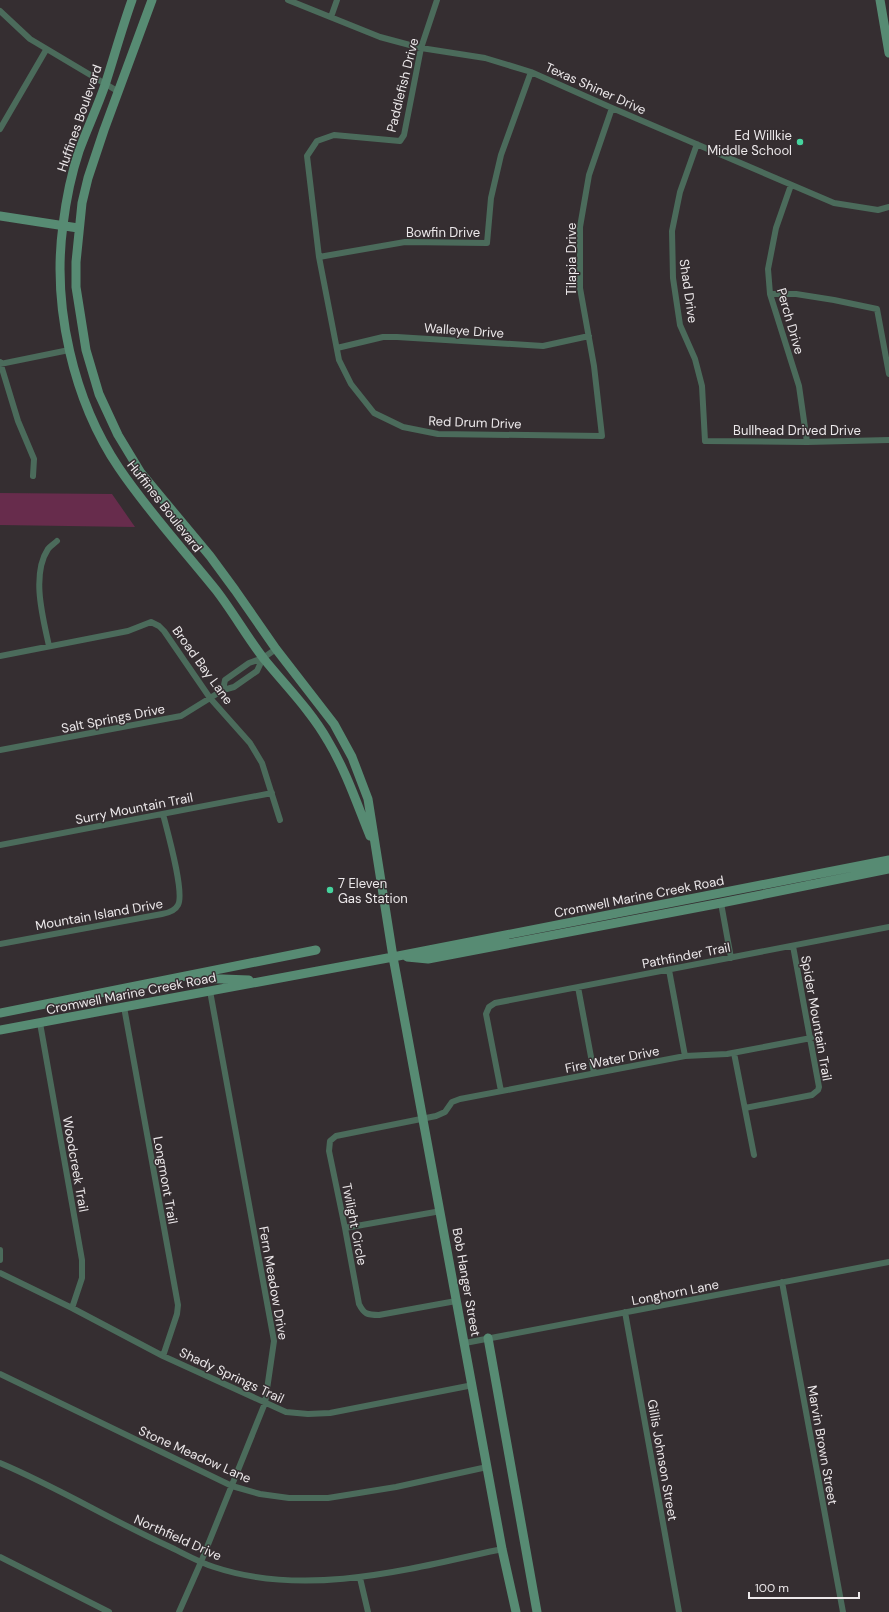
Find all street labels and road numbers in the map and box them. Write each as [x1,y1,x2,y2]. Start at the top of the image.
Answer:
street label: Paddlefish Drive [383,36,422,134]
street label: Texas Shiner Drive [543,59,649,118]
street label: Huffines Boulevard [53,62,106,174]
street label: Tilapia Drive [563,223,580,295]
street label: Bowfin Drive [406,224,480,241]
street label: Shad Drive [676,258,701,324]
street label: Perch Drive [773,286,808,356]
street label: Walleye Drive [423,319,505,342]
street label: Red Drum Drive [428,412,522,433]
street label: Bullhead Drived Drive [733,422,861,439]
street label: Huffines Boulevard [123,457,206,556]
street label: Broad Bay Lane [168,623,237,708]
street label: Salt Springs Drive [60,700,166,737]
street label: Surry Mountain Trail [74,789,194,828]
street label: Cromwell Marine Creek Road [553,872,725,921]
street label: Mountain Island Drive [34,895,164,934]
street label: Pathfinder Trail [640,939,732,972]
street label: Spider Mountain Trail [797,954,836,1082]
street label: Cromwell Marine Creek Road [45,969,217,1018]
street label: Fire Water Drive [564,1042,661,1077]
street label: Woodcreek Trail [59,1115,92,1213]
street label: Longmont Trail [149,1135,182,1225]
street label: Twilight Circle [338,1181,371,1267]
street label: Fern Meadow Drive [255,1225,292,1341]
street label: Bob Hanger Street [449,1226,484,1338]
street label: Longhorn Lane [630,1276,720,1309]
street label: Shady Springs Trail [177,1344,287,1407]
street label: Marvin Brown Street [804,1384,841,1506]
street label: Gillis Johnson Street [643,1398,682,1522]
street label: Stone Meadow Lane [136,1422,254,1487]
street label: Northfield Drive [131,1511,224,1564]

